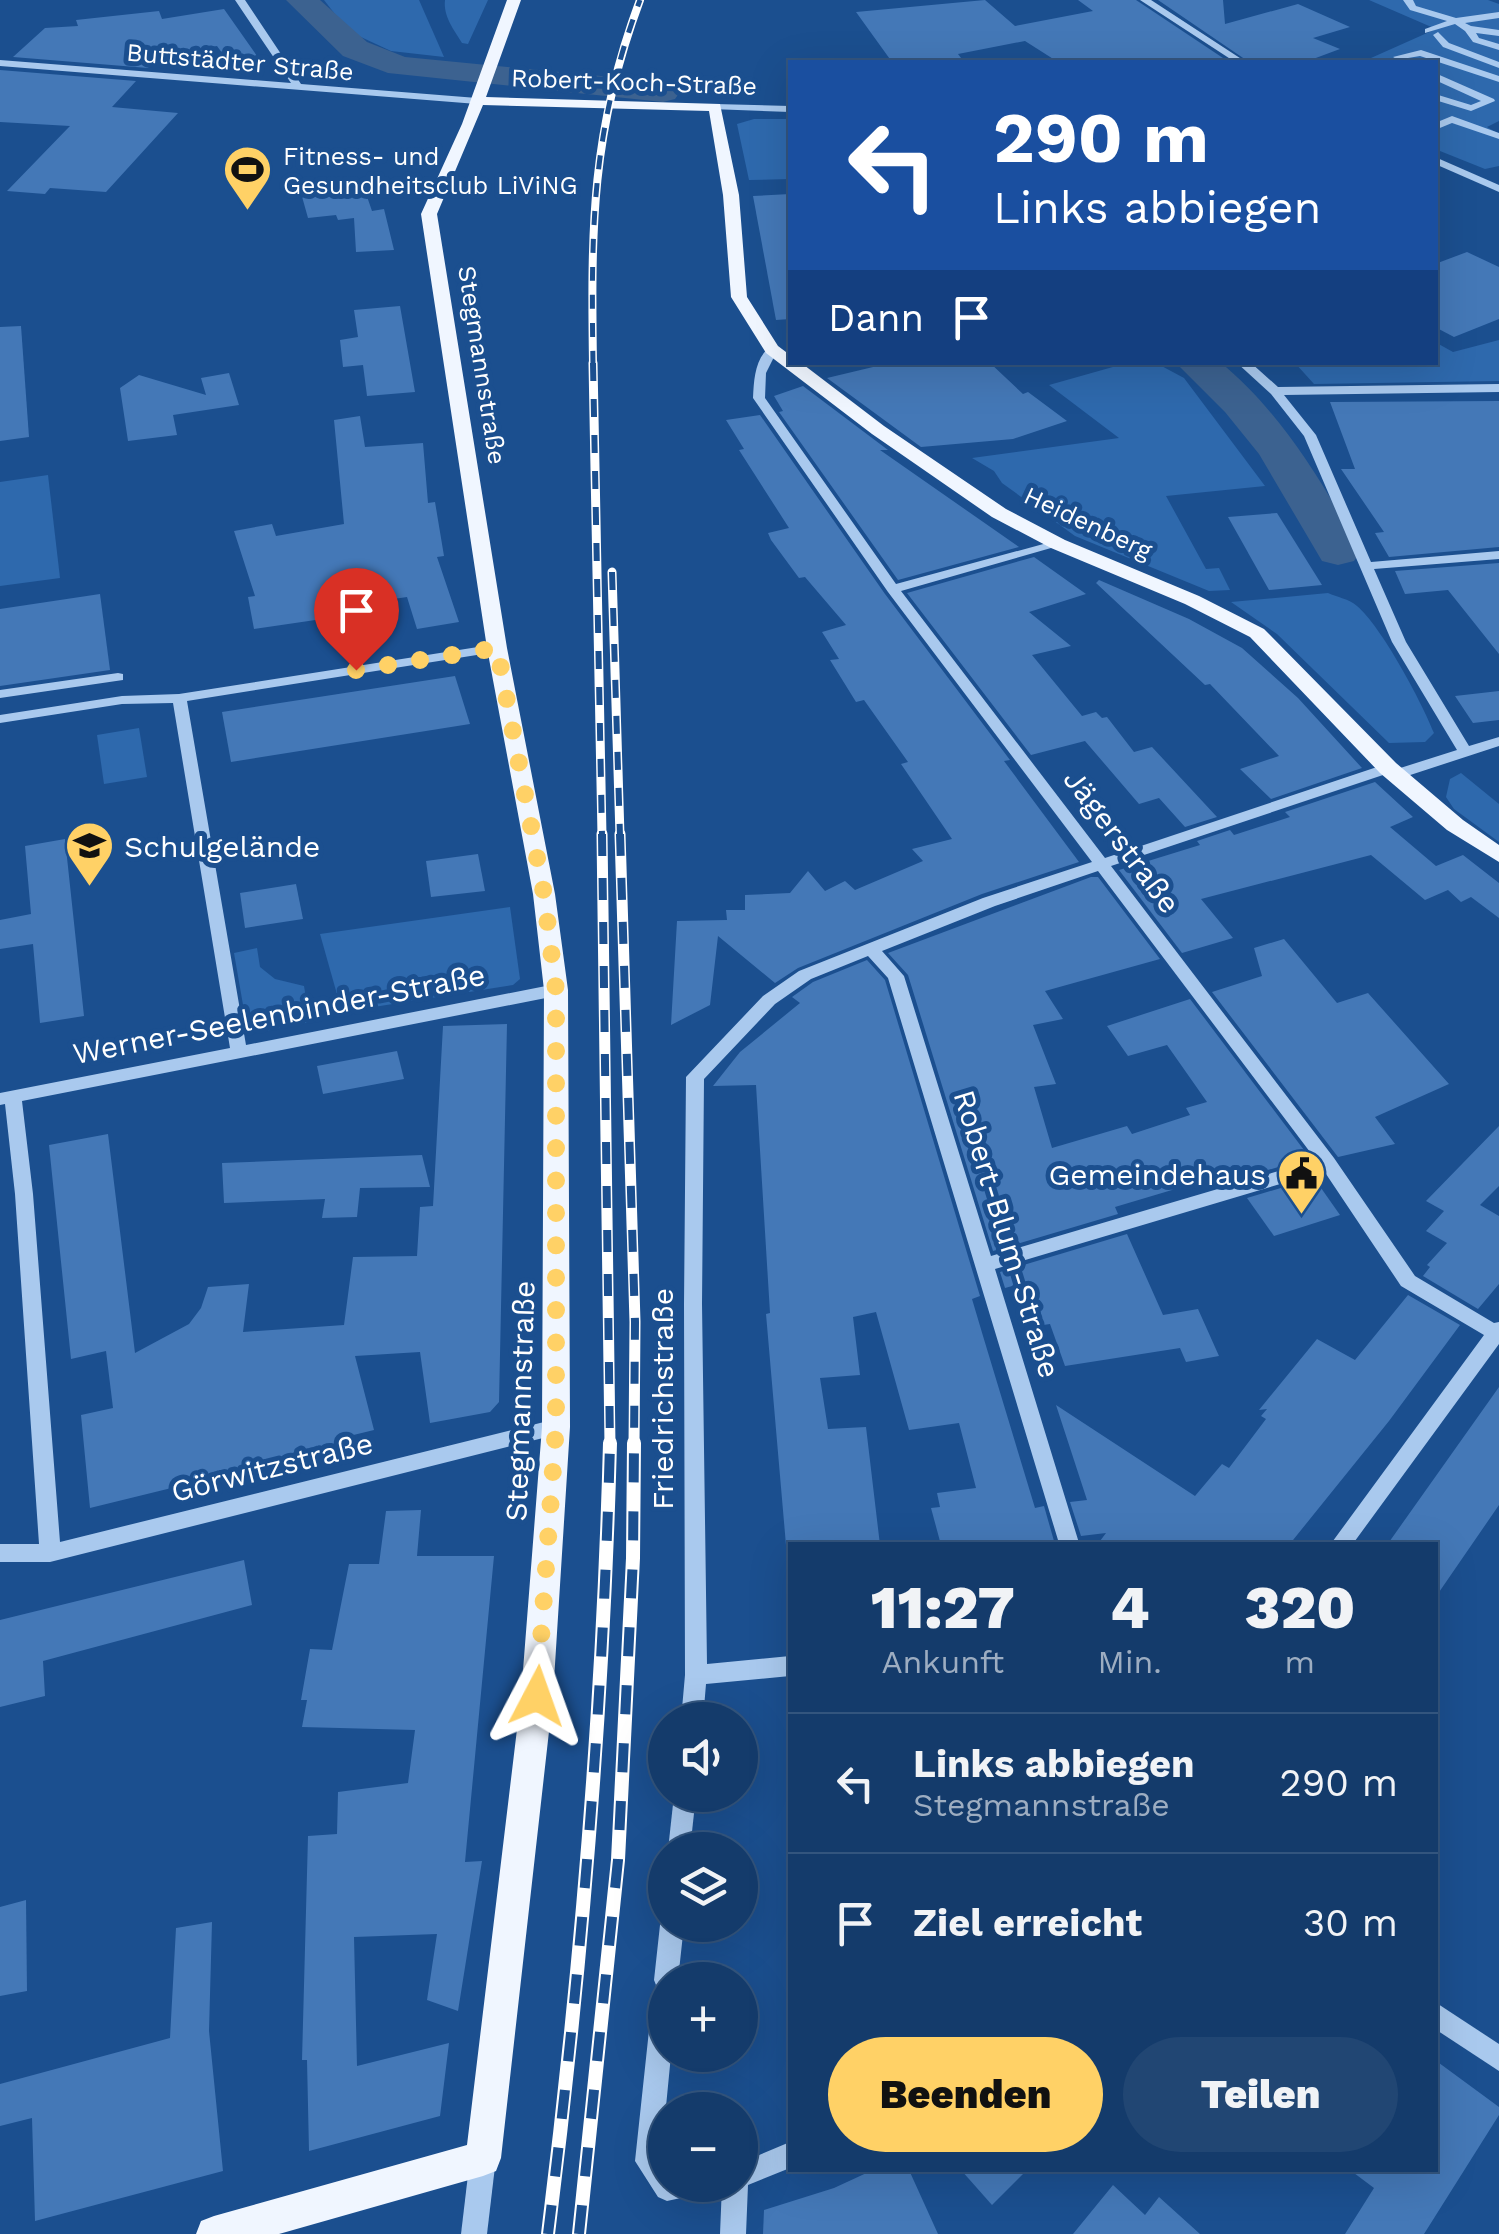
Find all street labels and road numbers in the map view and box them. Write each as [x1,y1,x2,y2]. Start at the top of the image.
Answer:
street label: Buttstädter Straße [125,38,355,86]
street label: Robert-Koch-Straße [511,63,757,101]
street label: Stegmannstraße [452,264,512,466]
street label: Heidenberg [1019,481,1157,566]
street label: Jägerstraße [1056,762,1188,920]
street label: Werner-Seelenbinder-Straße [70,957,488,1071]
street label: Robert-Blum-Straße [947,1086,1067,1382]
street label: Stegmannstraße [498,1280,542,1522]
street label: Friedrichstraße [645,1288,680,1510]
street label: Görwitzstraße [168,1425,376,1509]

